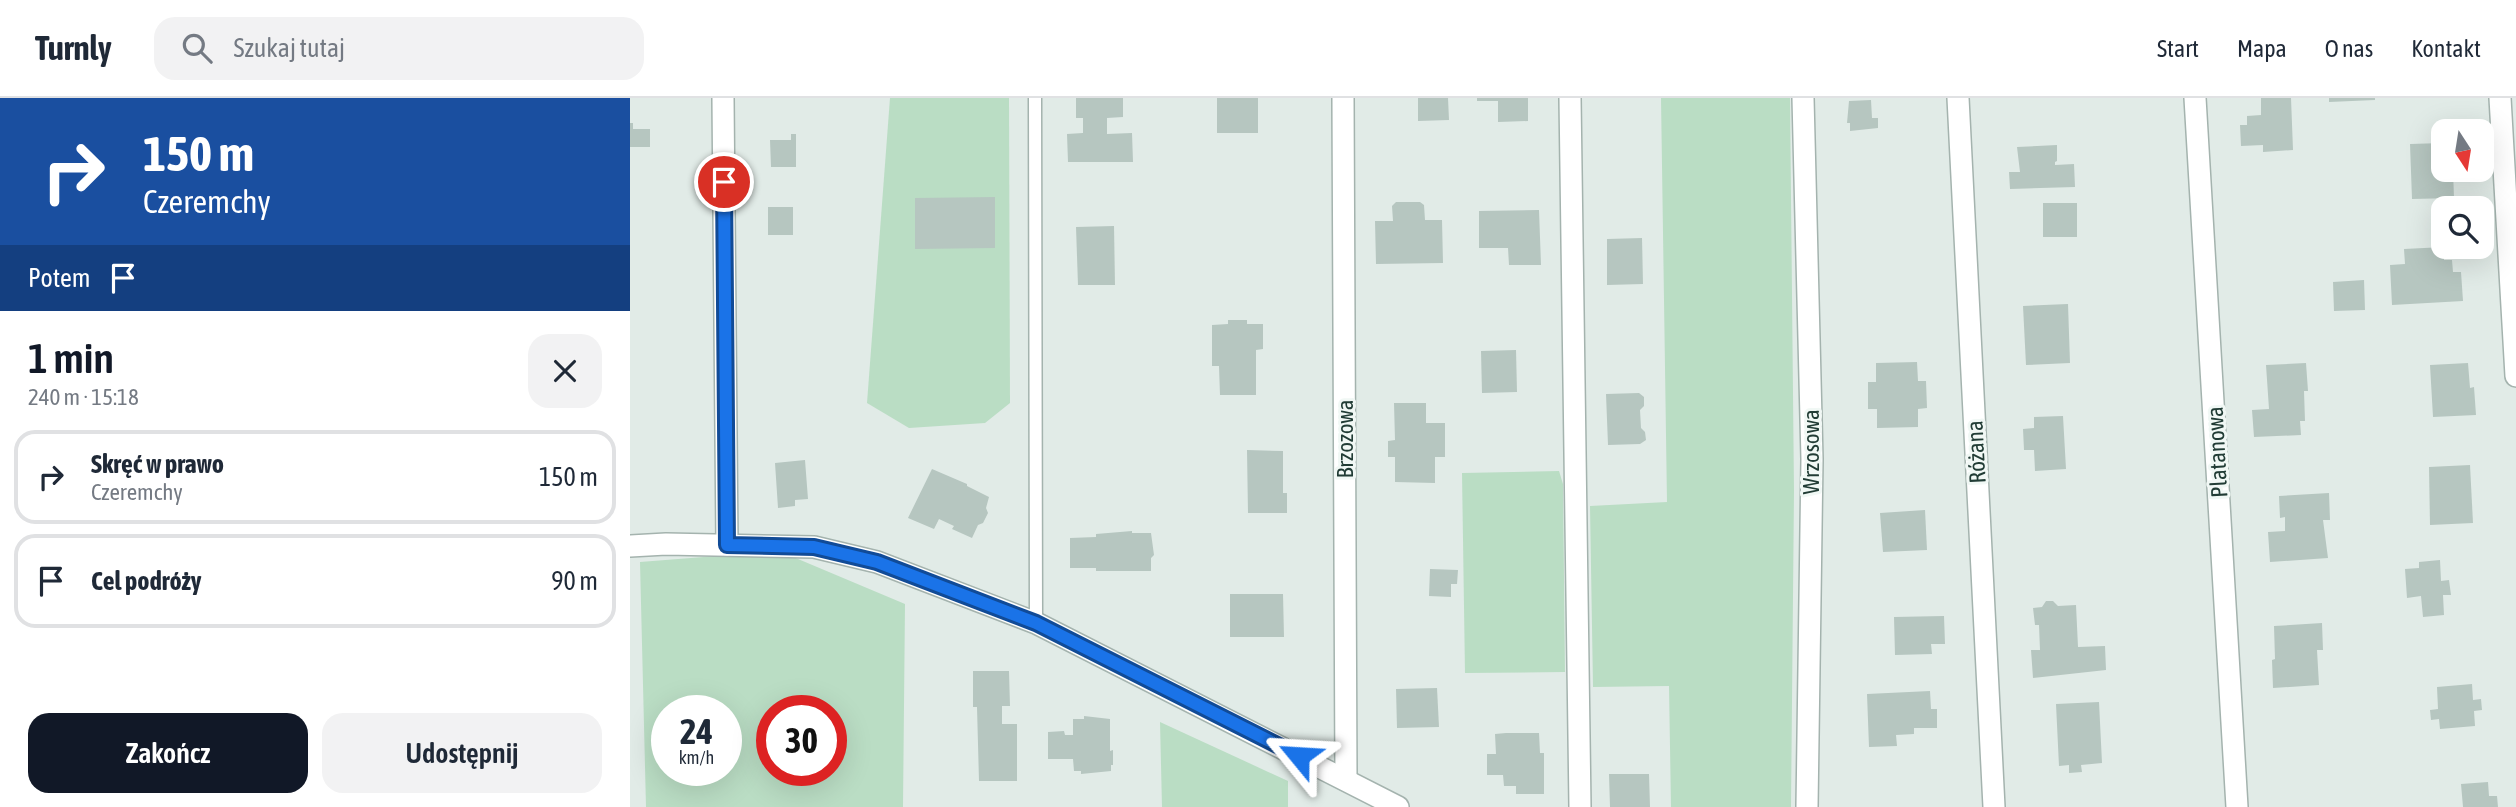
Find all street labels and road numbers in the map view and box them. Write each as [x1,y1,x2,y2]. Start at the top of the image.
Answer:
street label: Brzozowa [1332,399,1358,479]
street label: Platanowa [2202,406,2232,498]
street label: Wrzosowa [1798,409,1824,495]
street label: Różana [1961,420,1991,484]

